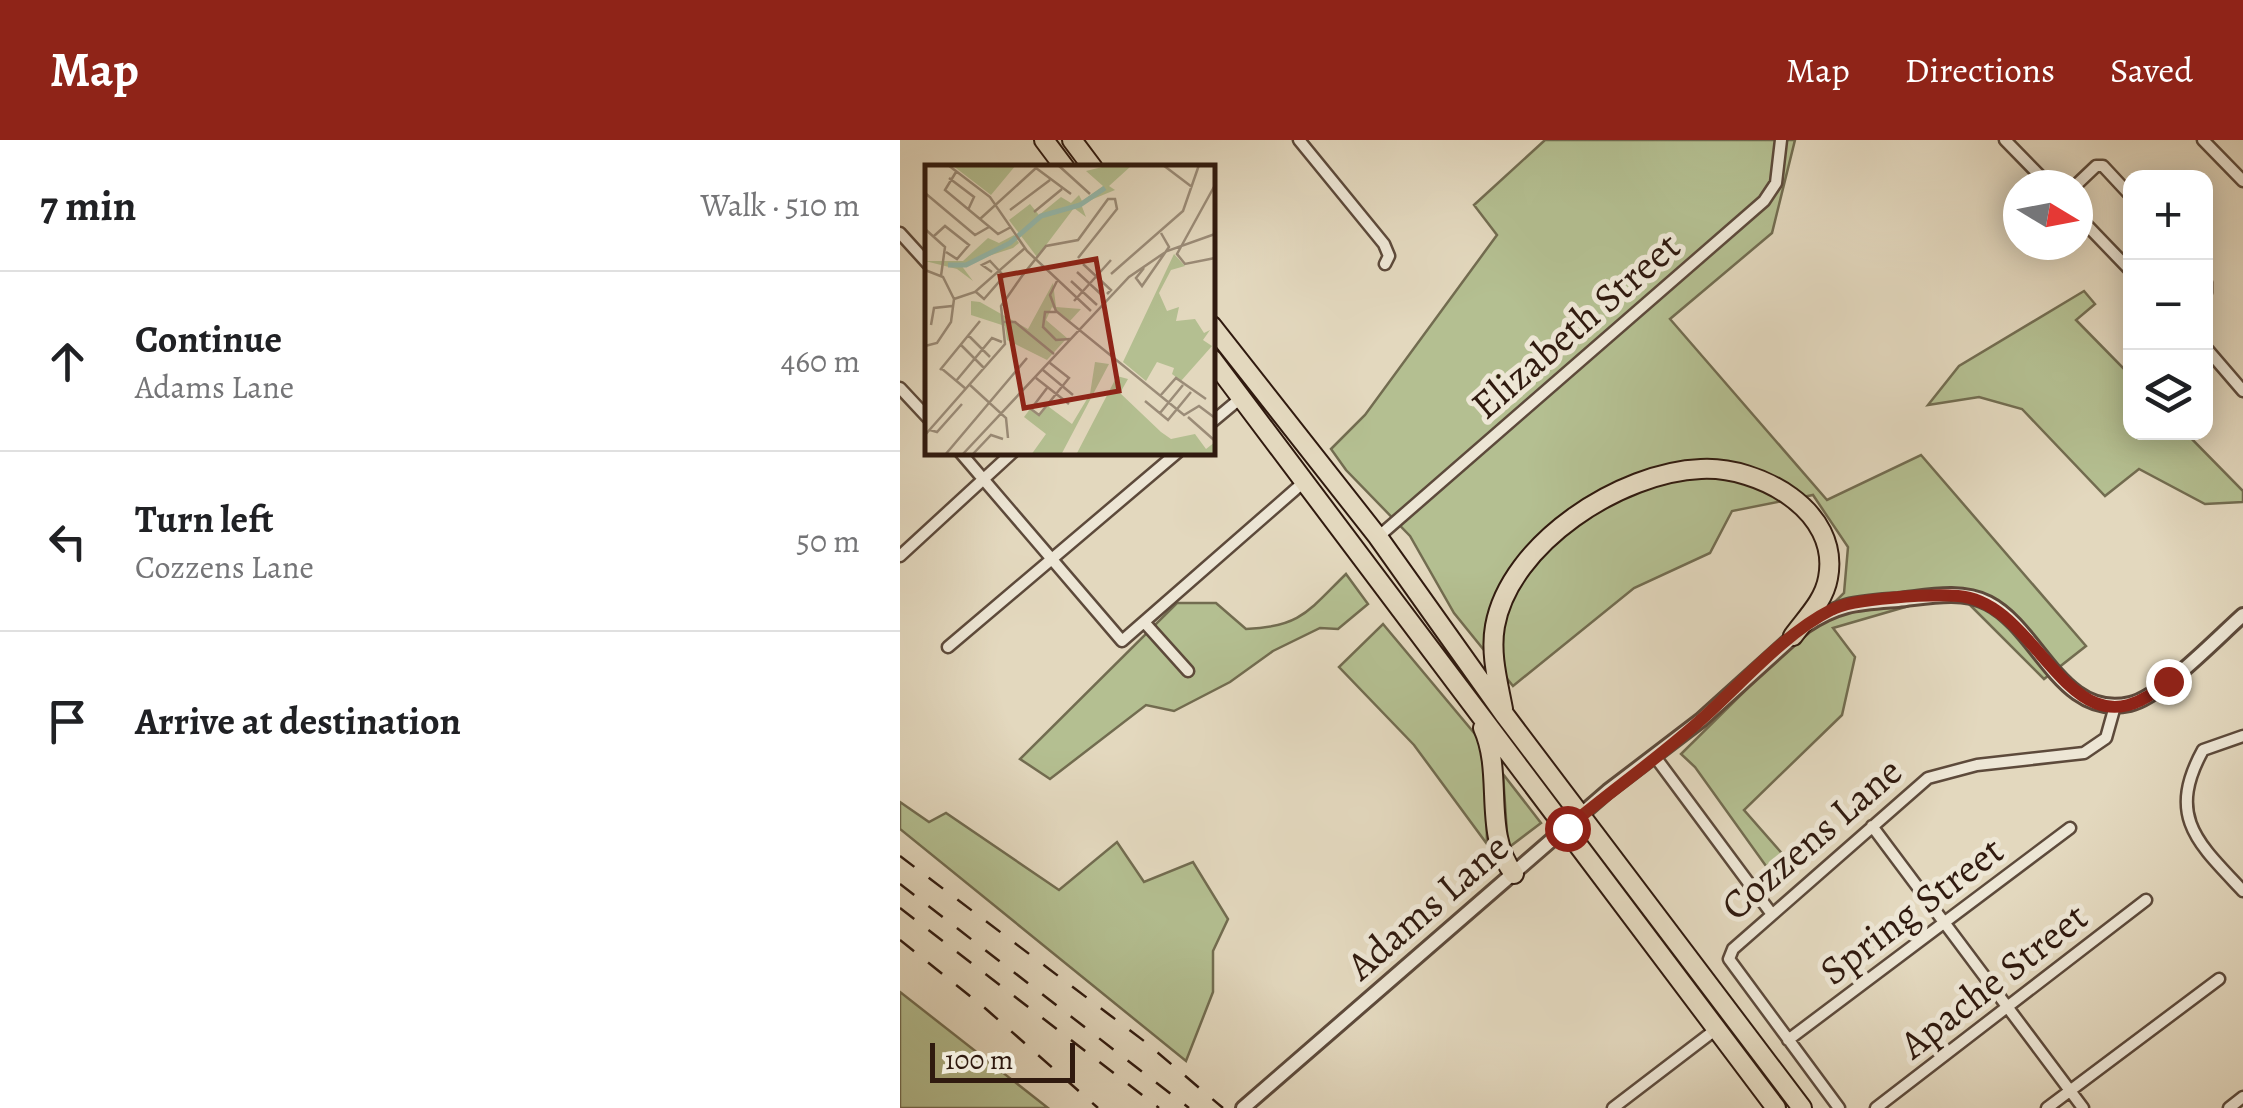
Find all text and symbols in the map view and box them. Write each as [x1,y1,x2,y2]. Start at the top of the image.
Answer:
text: Map [50,37,139,103]
text: Map [1786,46,1850,94]
text: Directions [1905,46,2055,94]
text: Saved [2110,46,2193,94]
inset map [925,165,1215,455]
north arrow [2003,170,2093,260]
map controls [2123,170,2213,440]
button: + [2123,170,2213,260]
text: 7 min [40,177,136,234]
text: Walk · 510 m [700,183,860,227]
street label: Elizabeth Street [1459,219,1692,432]
button: − [2123,260,2213,350]
text: Continue [135,313,282,365]
icon: ahead [40,334,95,389]
text: 460 m [781,339,860,383]
button: layers [2123,350,2213,440]
text: Adams Lane [135,365,294,409]
text: Turn left [135,493,274,545]
icon: left [40,514,95,569]
text: 50 m [796,519,860,563]
text: Cozzens Lane [135,545,314,589]
route end [2146,659,2192,705]
icon: arrive [40,694,95,749]
text: Arrive at destination [135,695,461,747]
street label: Cozzens Lane [1709,744,1914,932]
route start [1545,806,1591,852]
street label: Adams Lane [1333,820,1520,993]
street label: Spring Street [1808,823,2015,998]
street label: Apache Street [1887,890,2099,1072]
scale bar [930,1038,1075,1082]
text: 100 m [945,1041,1013,1079]

